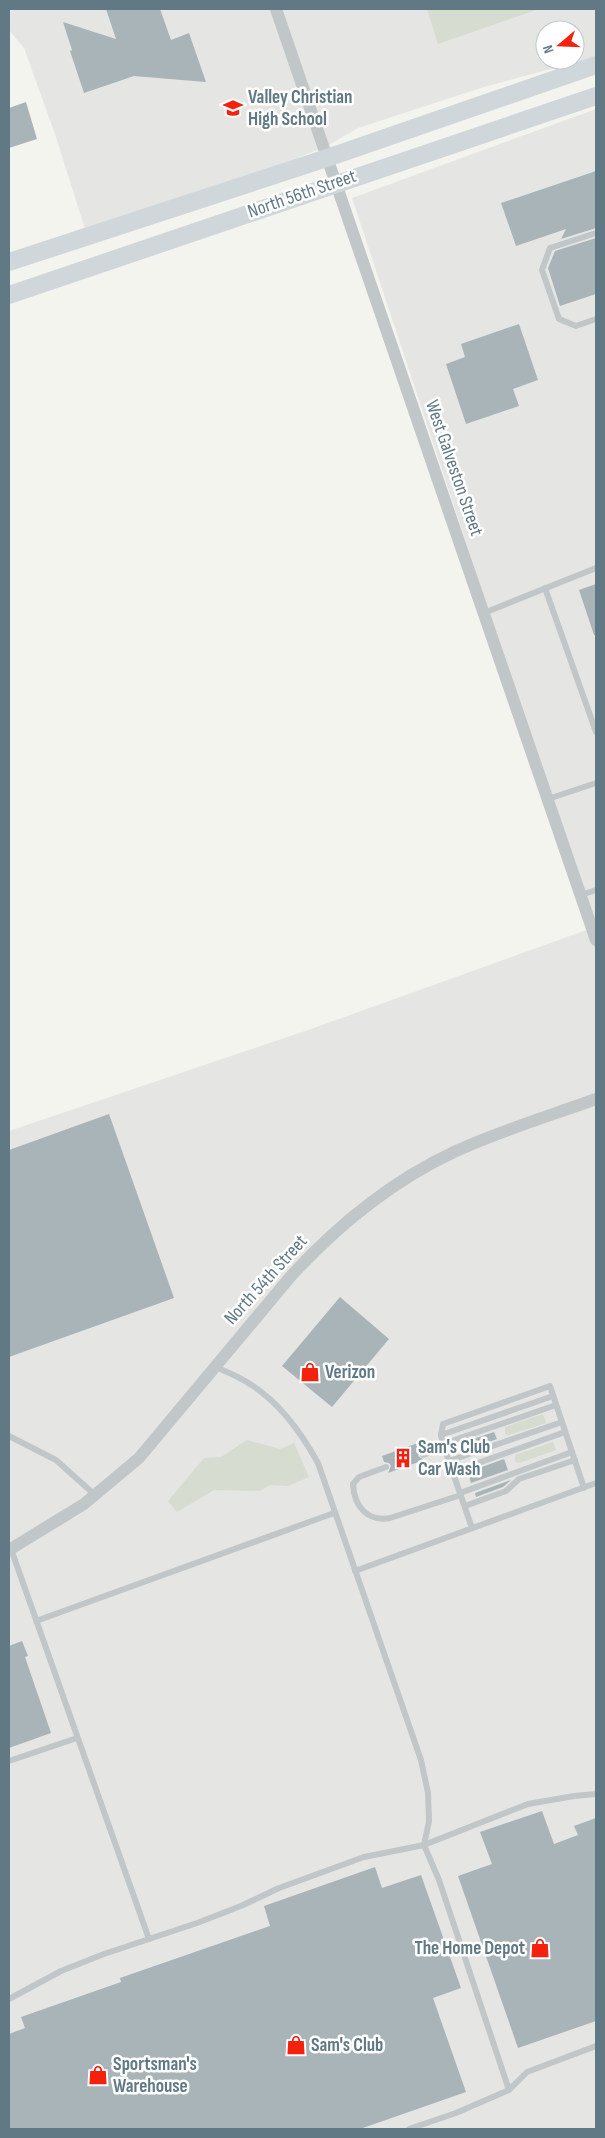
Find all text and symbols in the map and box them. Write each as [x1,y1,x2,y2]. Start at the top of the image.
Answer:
north arrow [535,20,585,70]
text: N [539,43,557,55]
place label: Valley Christian High School [248,86,353,131]
school or university icon: Valley Christian High School [222,97,244,119]
street label: North 56th Street [245,165,359,223]
street label: West Galveston Street [420,397,488,539]
street label: North 54th Street [220,1230,312,1330]
shop icon: Verizon [299,1361,321,1383]
place label: Verizon [325,1361,375,1384]
place label: Sam's Club Car Wash [418,1436,490,1481]
building icon: Sam's Club Car Wash [392,1447,414,1469]
place label: The Home Depot [415,1937,525,1960]
shop icon: The Home Depot [529,1937,551,1959]
shop icon: Sam's Club [285,2034,307,2056]
place label: Sam's Club [311,2034,383,2057]
place label: Sportsman's Warehouse [113,2053,197,2098]
shop icon: Sportsman's Warehouse [87,2064,109,2086]

